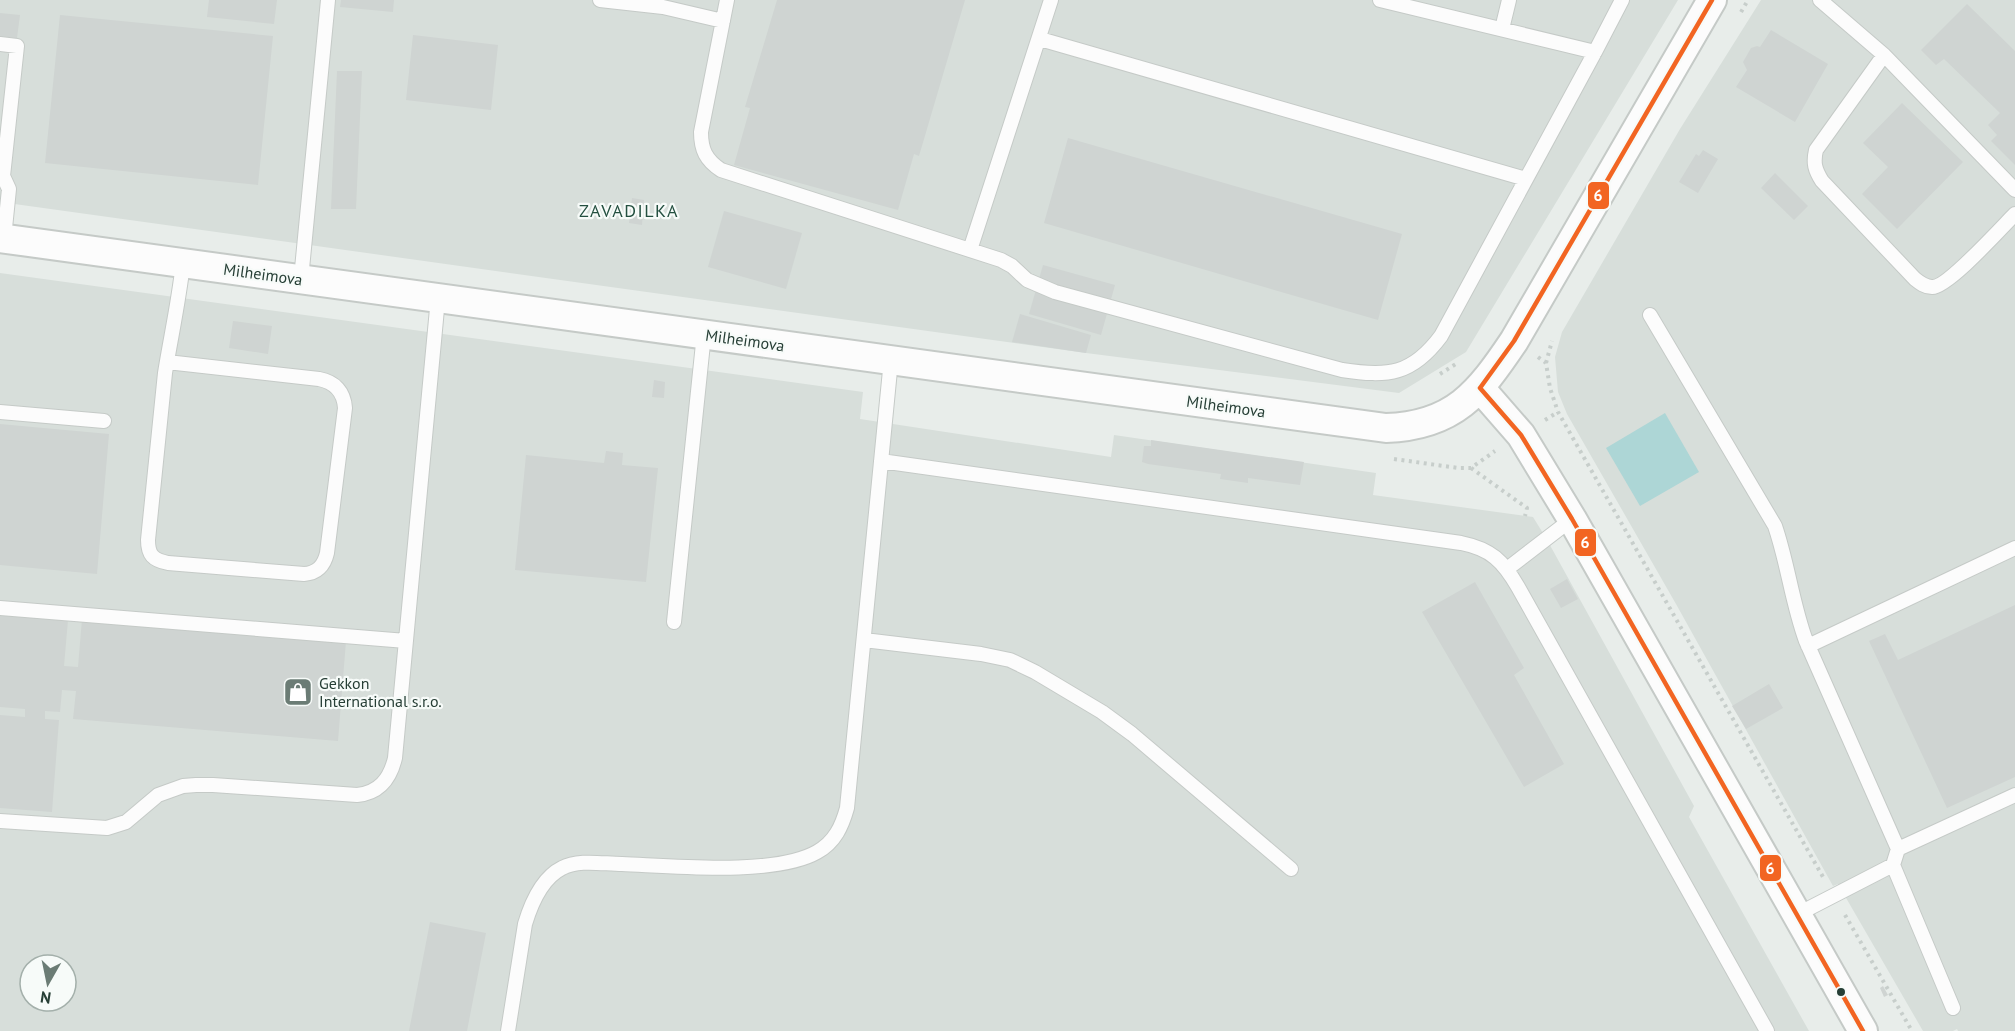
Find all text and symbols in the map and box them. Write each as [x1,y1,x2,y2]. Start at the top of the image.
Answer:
line badge: 6 [1587,181,1610,210]
text: 6 [1593,185,1603,205]
district label: ZAVADILKA [579,199,679,222]
street label: Milheimova [222,259,304,289]
street label: Milheimova [704,325,786,355]
street label: Milheimova [1185,391,1267,421]
line badge: 6 [1574,528,1597,557]
text: 6 [1580,532,1590,552]
place label: Gekkon International s.r.o. [319,673,442,711]
shop icon: Gekkon International s.r.o. [282,676,314,708]
line badge: 6 [1759,854,1782,882]
text: 6 [1765,858,1775,878]
north arrow [18,953,78,1013]
unlabelled marker [1835,986,1847,998]
text: N [39,987,52,1009]

